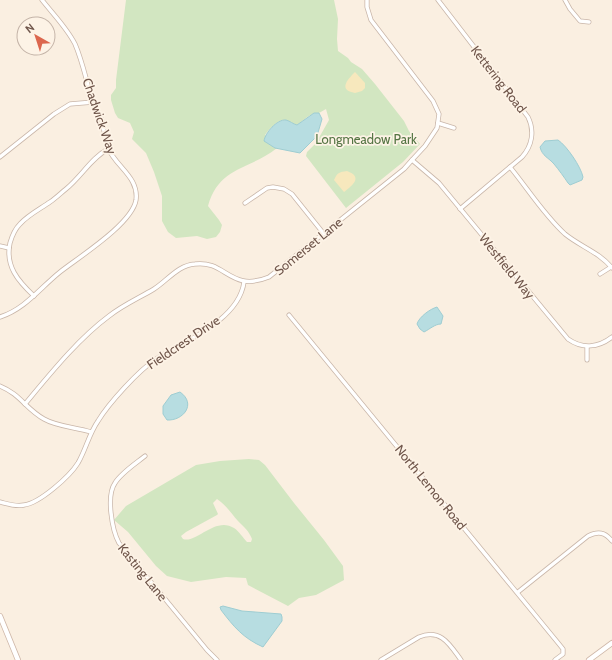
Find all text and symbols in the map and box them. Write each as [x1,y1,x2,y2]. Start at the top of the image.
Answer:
north arrow [16,16,56,56]
text: N [22,20,37,36]
street label: Kettering Road [468,42,530,116]
street label: Chadwick Way [79,76,121,157]
park label: Longmeadow Park [315,131,417,147]
street label: Somerset Lane [271,213,346,278]
street label: Westfield Way [476,230,538,302]
street label: Fieldcrest Drive [143,312,223,372]
street label: North Lemon Road [392,441,470,533]
street label: Kasting Lane [115,540,171,604]

